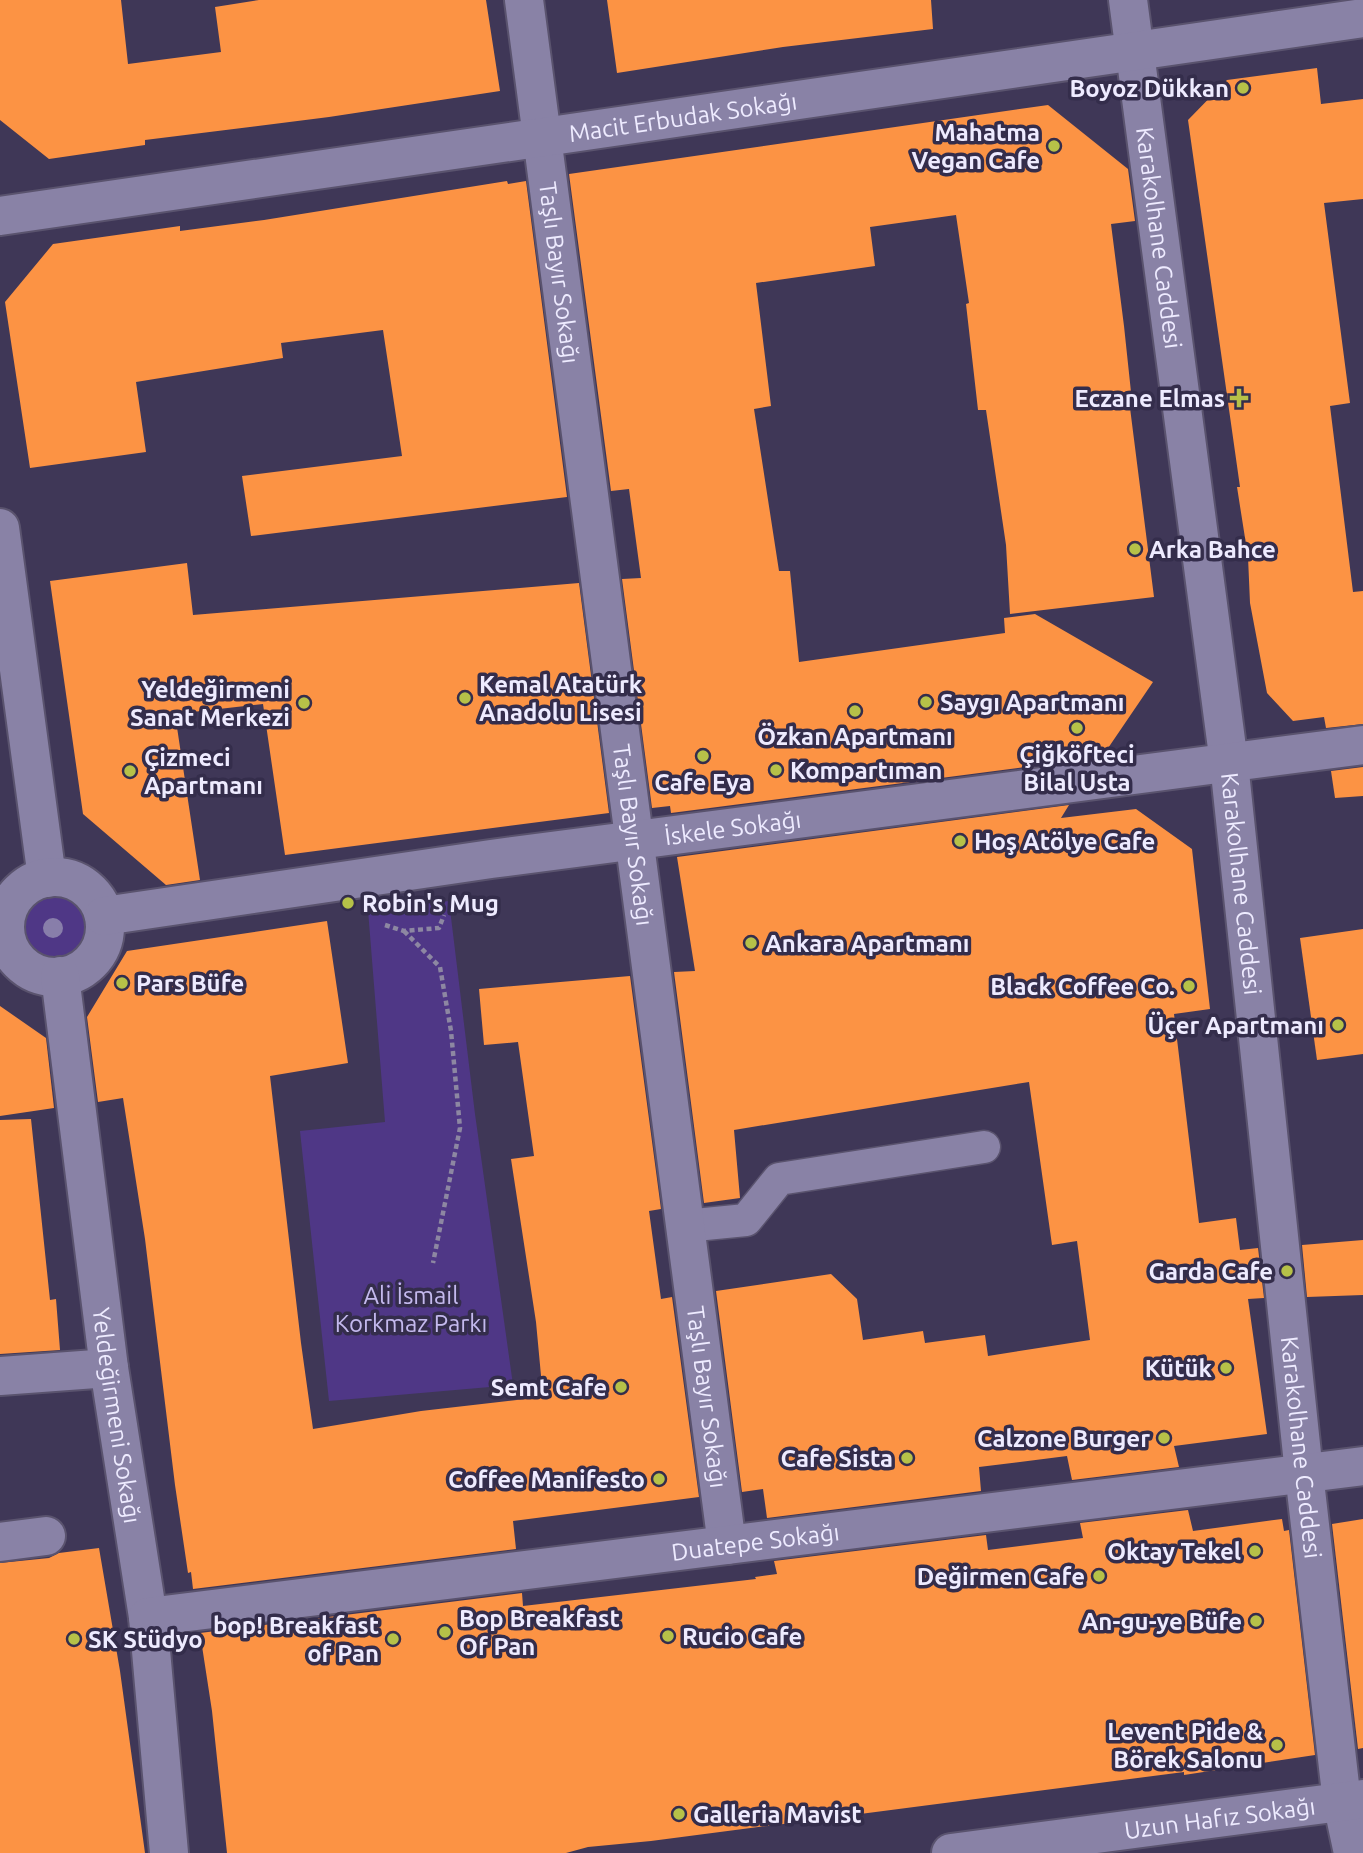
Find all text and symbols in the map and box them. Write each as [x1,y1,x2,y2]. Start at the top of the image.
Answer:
place label: Boyoz Dükkan [1069,75,1229,102]
marker: Boyoz Dükkan [1235,80,1251,96]
street label: Macit Erbudak Sokağı [567,87,799,147]
place label: Mahatma Vegan Cafe [912,119,1040,174]
street label: Karakolhane Caddesi [1131,125,1188,351]
marker: Mahatma Vegan Cafe [1046,138,1062,154]
street label: Taşlı Bayır Sokağı [535,180,585,365]
place label: Eczane Elmas [1074,385,1225,412]
marker: Eczane Elmas [1231,390,1247,406]
place label: Arka Bahce [1149,536,1276,563]
marker: Arka Bahce [1127,541,1143,557]
place label: Kemal Atatürk Anadolu Lisesi [479,671,643,726]
place label: Yeldeğirmeni Sanat Merkezi [130,676,290,731]
place label: Saygı Apartmanı [940,689,1125,716]
marker: Kemal Atatürk Anadolu Lisesi [457,690,473,706]
marker: Saygı Apartmanı [918,694,934,710]
marker: Yeldeğirmeni Sanat Merkezi [296,695,312,711]
marker: Özkan Apartmanı [847,703,863,719]
marker: Çiğköfteci Bilal Usta [1069,720,1085,736]
place label: Özkan Apartmanı [757,722,953,750]
place label: Çiğköfteci Bilal Usta [1019,741,1135,796]
street label: Taşlı Bayır Sokağı [608,742,659,927]
place label: Çizmeci Apartmanı [144,744,263,799]
marker: Cafe Eya [695,748,711,764]
place label: Kompartıman [790,757,942,784]
marker: Kompartıman [768,762,784,778]
marker: Çizmeci Apartmanı [122,763,138,779]
place label: Cafe Eya [654,769,752,796]
street label: Karakolhane Caddesi [1217,771,1267,996]
street label: İskele Sokağı [663,805,803,850]
place label: Hoş Atölye Cafe [974,828,1155,855]
marker: Hoş Atölye Cafe [952,833,968,849]
place label: Robin's Mug [362,890,499,917]
marker: Robin's Mug [340,895,356,911]
place label: Ankara Apartmanı [765,930,970,957]
marker: Ankara Apartmanı [743,935,759,951]
place label: Pars Büfe [136,970,244,997]
place label: Black Coffee Co. [990,973,1175,1000]
marker: Pars Büfe [114,975,130,991]
marker: Black Coffee Co. [1181,978,1197,994]
place label: Üçer Apartmanı [1148,1011,1324,1039]
marker: Üçer Apartmanı [1330,1017,1346,1033]
place label: Garda Cafe [1148,1258,1273,1285]
marker: Garda Cafe [1279,1263,1295,1279]
park label: Ali İsmail Korkmaz Parkı [335,1282,487,1337]
street label: Taşlı Bayır Sokağı [682,1304,733,1490]
street label: Yeldeğirmeni Sokağı [88,1306,147,1525]
street label: Karakolhane Caddesi [1276,1335,1327,1560]
place label: Kütük [1145,1355,1213,1382]
marker: Kütük [1218,1360,1234,1376]
place label: Semt Cafe [491,1374,607,1401]
marker: Semt Cafe [613,1379,629,1395]
place label: Calzone Burger [977,1425,1150,1452]
marker: Calzone Burger [1156,1430,1172,1446]
place label: Cafe Sista [781,1445,893,1472]
marker: Cafe Sista [899,1450,915,1466]
place label: Coffee Manifesto [448,1466,645,1493]
marker: Coffee Manifesto [651,1471,667,1487]
street label: Duatepe Sokağı [670,1518,841,1565]
place label: Oktay Tekel [1107,1538,1241,1565]
marker: Oktay Tekel [1247,1543,1263,1559]
place label: Değirmen Cafe [917,1563,1085,1590]
marker: Değirmen Cafe [1091,1568,1107,1584]
place label: Bop Breakfast Of Pan [459,1605,620,1660]
place label: An-gu-ye Büfe [1081,1608,1242,1635]
place label: bop! Breakfast of Pan [213,1612,379,1667]
marker: An-gu-ye Büfe [1248,1613,1264,1629]
place label: Rucio Cafe [682,1623,802,1650]
marker: Bop Breakfast Of Pan [437,1624,453,1640]
place label: SK Stüdyo [88,1626,203,1653]
marker: Rucio Cafe [660,1628,676,1644]
marker: SK Stüdyo [66,1631,82,1647]
marker: bop! Breakfast of Pan [385,1631,401,1647]
place label: Levent Pide & Börek Salonu [1107,1718,1263,1773]
marker: Levent Pide & Börek Salonu [1269,1737,1285,1753]
street label: Uzun Hafız Sokağı [1123,1792,1317,1844]
place label: Galleria Mavist [693,1801,862,1828]
marker: Galleria Mavist [671,1806,687,1822]

